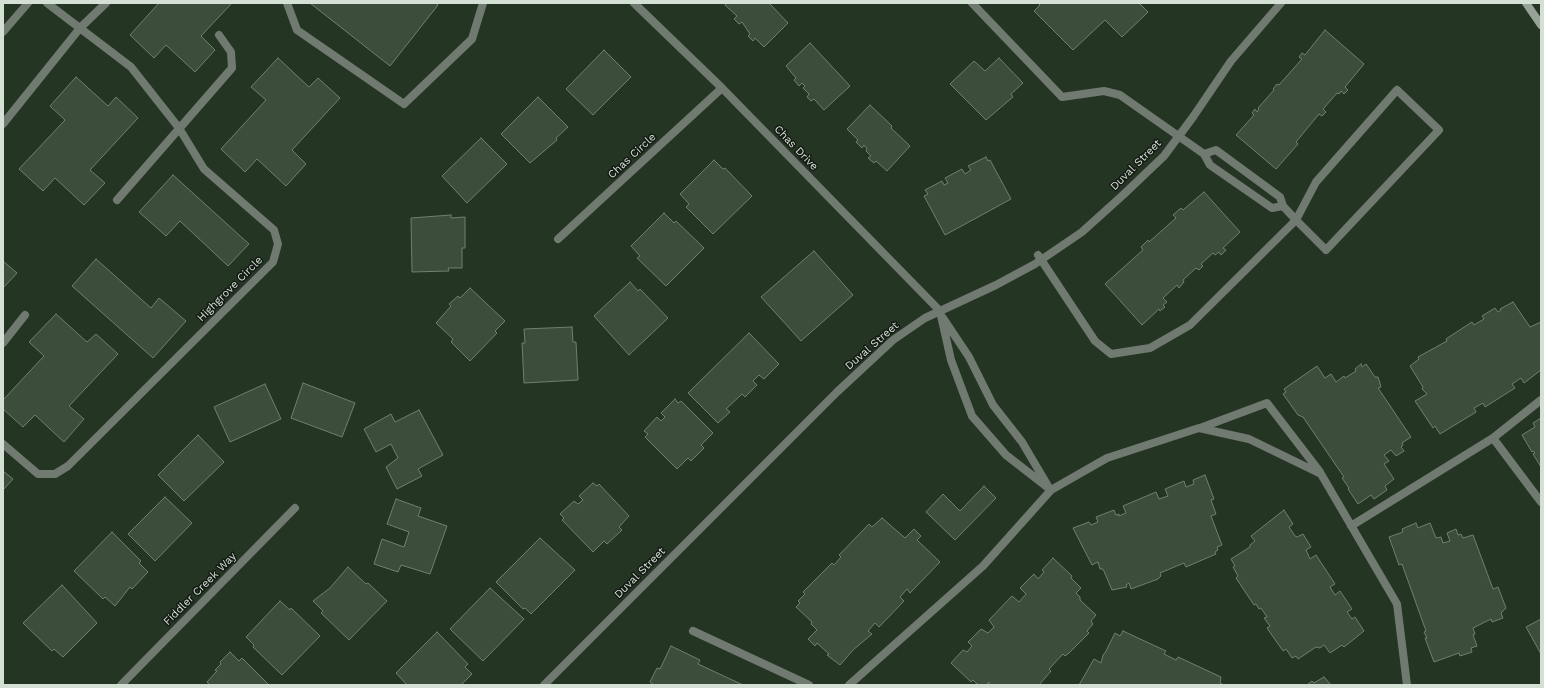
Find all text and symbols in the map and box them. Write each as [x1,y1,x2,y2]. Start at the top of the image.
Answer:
street label: Chas Drive [771,123,821,173]
street label: Chas Circle [605,130,659,182]
street label: Duval Street [1108,137,1164,193]
street label: Highgrove Circle [195,254,265,324]
street label: Duval Street [842,319,902,373]
street label: Duval Street [612,545,668,601]
street label: Fiddler Creek Way [161,550,239,628]

